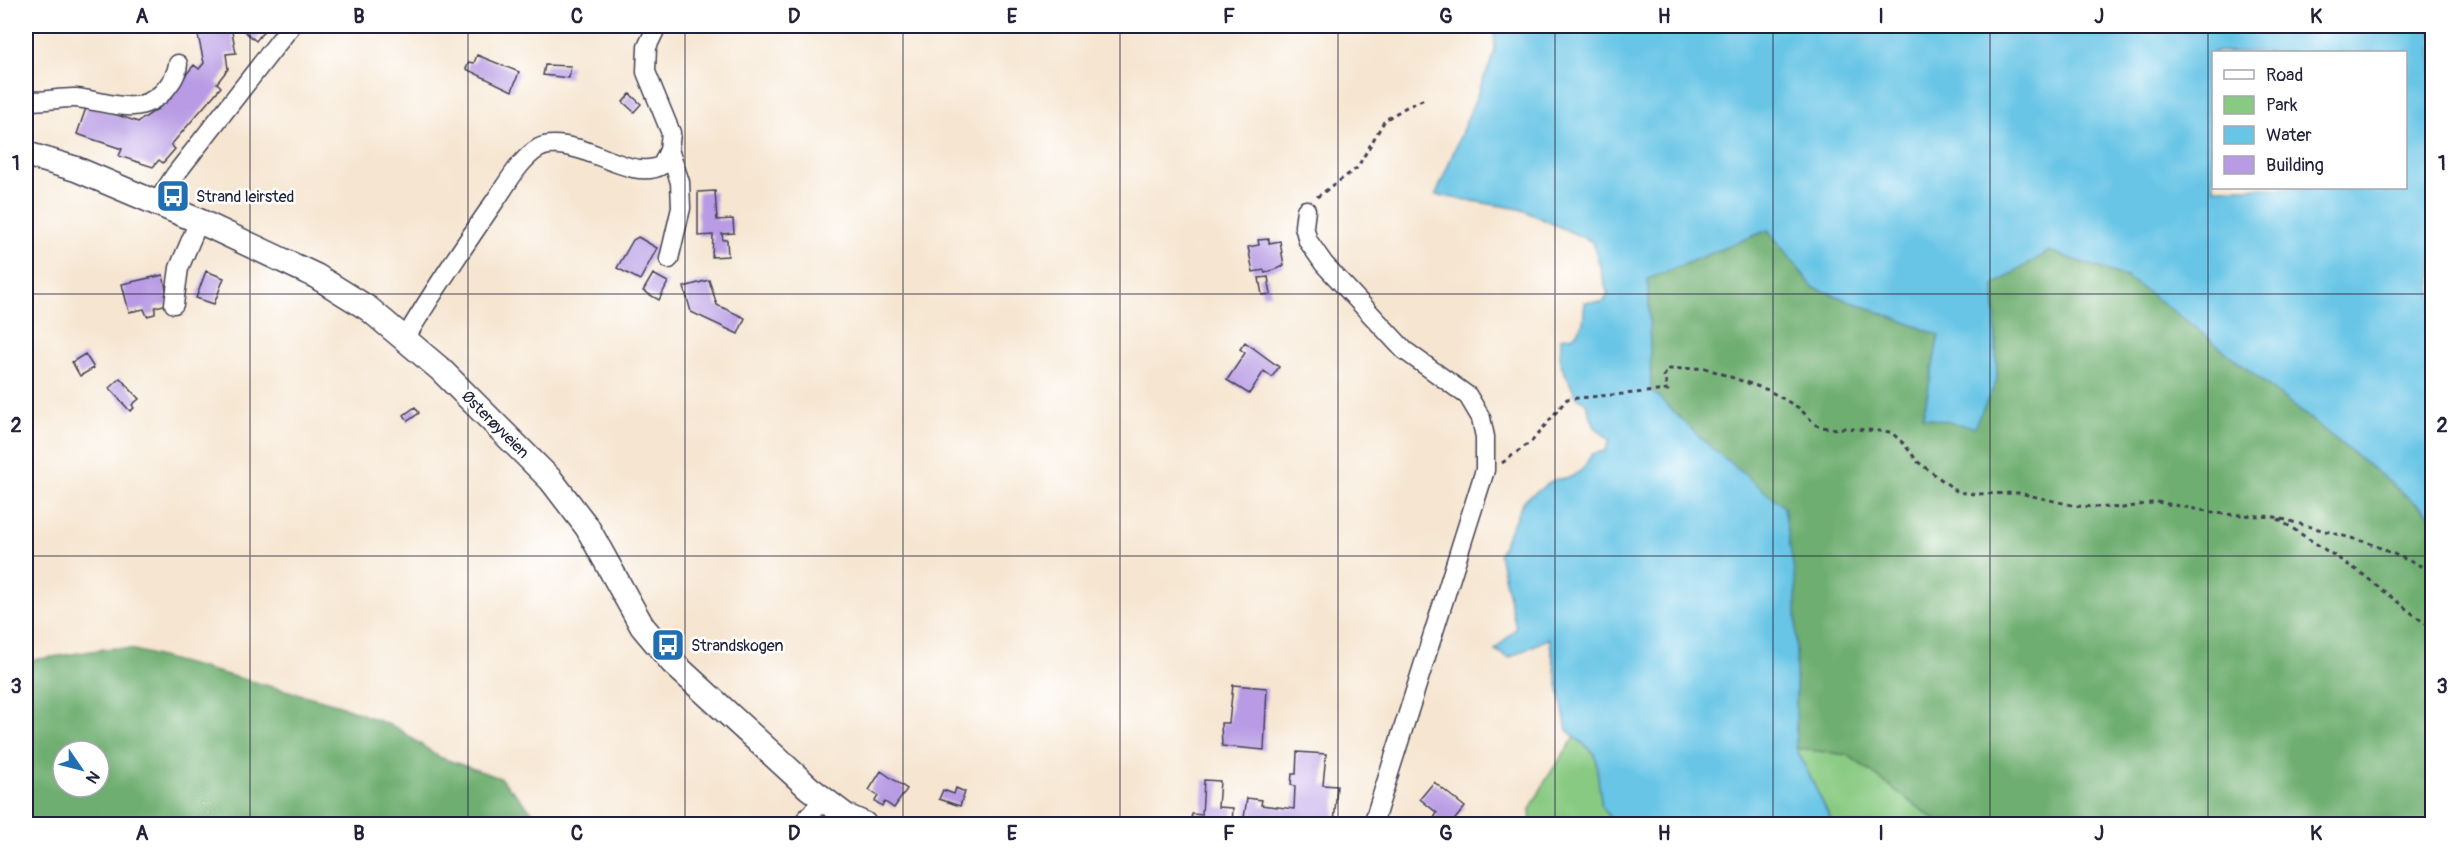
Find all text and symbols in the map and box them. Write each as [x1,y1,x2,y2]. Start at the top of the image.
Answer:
text: A [136,4,149,29]
text: B [353,4,365,29]
text: C [571,4,583,29]
text: D [788,4,801,29]
text: E [1007,4,1018,29]
text: F [1223,4,1235,29]
text: G [1439,4,1453,29]
text: H [1658,4,1671,29]
text: I [1878,4,1884,29]
text: J [2094,4,2104,29]
text: K [2310,4,2322,29]
legend [2212,51,2407,189]
text: Road [2266,64,2303,87]
text: Park [2266,94,2298,117]
text: Water [2266,124,2312,147]
text: 1 [12,151,20,176]
text: 1 [2438,151,2446,176]
text: Building [2266,154,2324,177]
bus stop icon: Strand leirsted [155,178,191,214]
place label: Strand leirsted [196,187,294,207]
street label: Østerøyveien [457,387,533,463]
text: 2 [10,413,22,438]
text: 2 [2436,413,2448,438]
bus stop icon: Strandskogen [650,627,686,663]
place label: Strandskogen [691,636,783,656]
text: 3 [10,674,22,699]
text: 3 [2436,674,2448,699]
north arrow [51,739,111,799]
text: N [81,767,104,787]
text: A [136,821,149,846]
text: B [353,821,365,846]
text: C [571,821,583,846]
text: D [788,821,801,846]
text: E [1007,821,1018,846]
text: F [1223,821,1235,846]
text: G [1439,821,1453,846]
text: H [1658,821,1671,846]
text: I [1878,821,1884,846]
text: J [2094,821,2104,846]
text: K [2310,821,2322,846]

